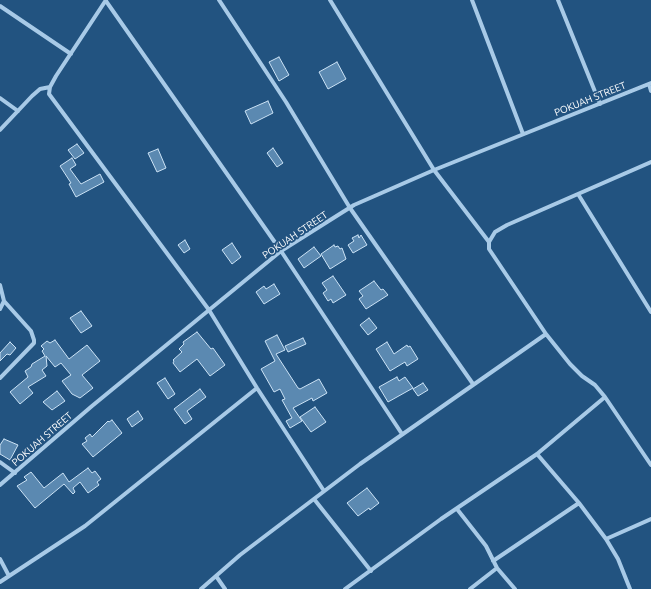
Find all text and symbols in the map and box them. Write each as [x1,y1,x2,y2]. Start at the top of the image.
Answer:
street label: POKUAH STREET [552,79,628,119]
street label: POKUAH STREET [260,209,330,261]
street label: POKUAH STREET [9,409,75,469]

